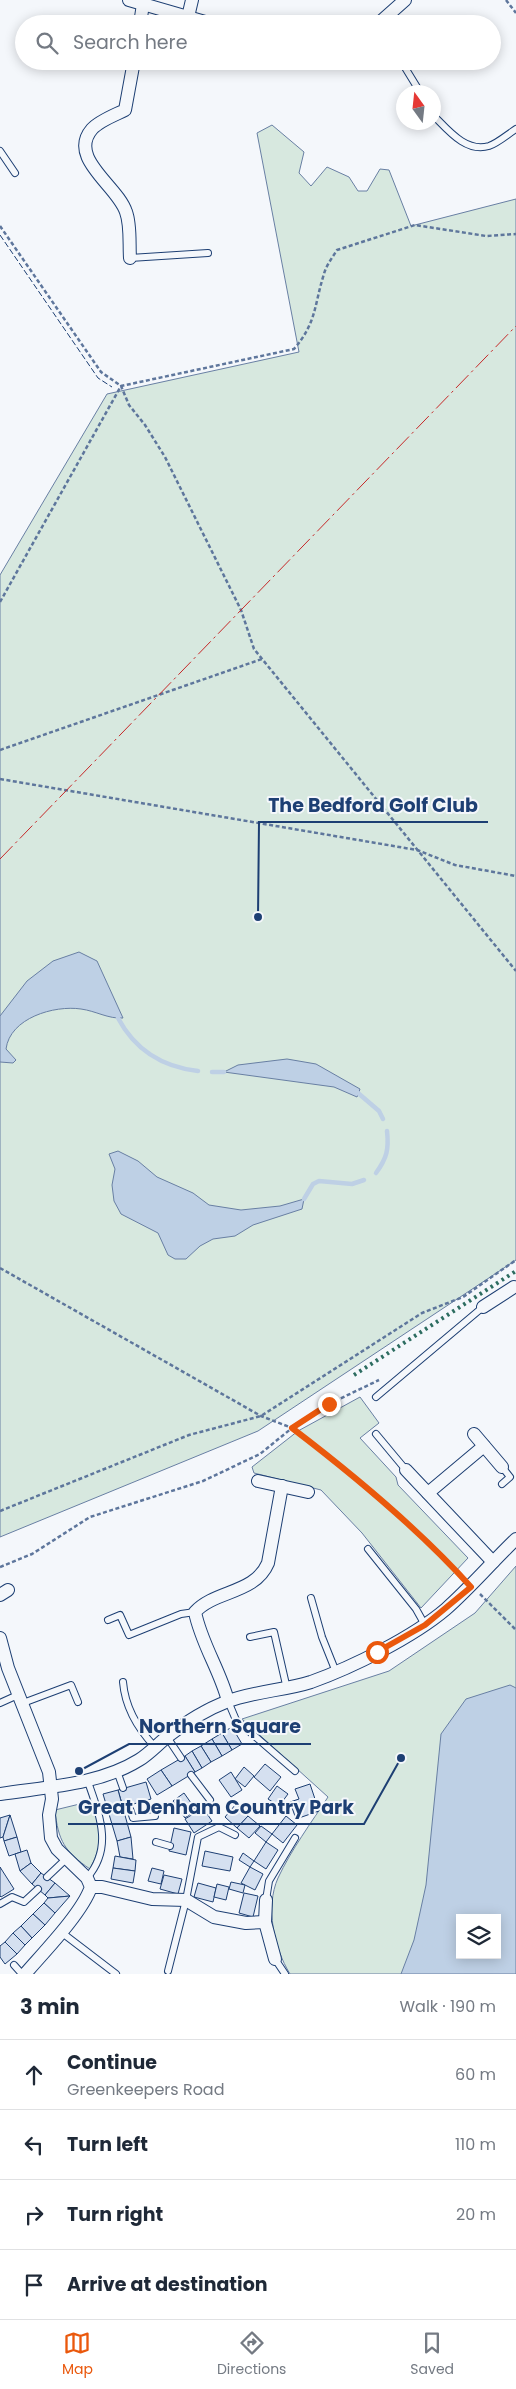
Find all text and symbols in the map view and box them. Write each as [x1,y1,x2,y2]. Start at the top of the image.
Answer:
search box [15,15,501,70]
icon: search [33,29,61,57]
text: Search here [73,29,187,56]
north arrow [396,85,441,130]
callout: The Bedford Golf Club [259,788,488,822]
text: The Bedford Golf Club [268,792,478,819]
route end [318,1393,341,1416]
route start [366,1641,389,1664]
callout: Northern Square [129,1710,311,1744]
text: Northern Square [139,1713,301,1740]
callout: Great Denham Country Park [68,1790,364,1824]
text: Great Denham Country Park [78,1794,354,1821]
map controls [456,1914,501,1959]
button: layers [456,1914,501,1959]
text: 3 min [20,1992,80,2021]
text: Walk · 190 m [399,1995,496,2018]
text: Continue [67,2049,157,2076]
icon: ahead [20,2061,48,2089]
text: 60 m [455,2063,496,2086]
text: Greenkeepers Road [67,2078,225,2101]
icon: left [20,2131,48,2159]
text: Turn left [67,2131,148,2158]
text: 110 m [455,2133,496,2156]
icon: right [20,2201,48,2229]
text: Turn right [67,2201,163,2228]
text: 20 m [456,2203,496,2226]
icon: arrive [20,2271,48,2299]
text: Arrive at destination [67,2271,268,2298]
tab: Map [62,2329,93,2380]
tab: Directions [217,2329,286,2380]
tab: Saved [410,2329,454,2380]

